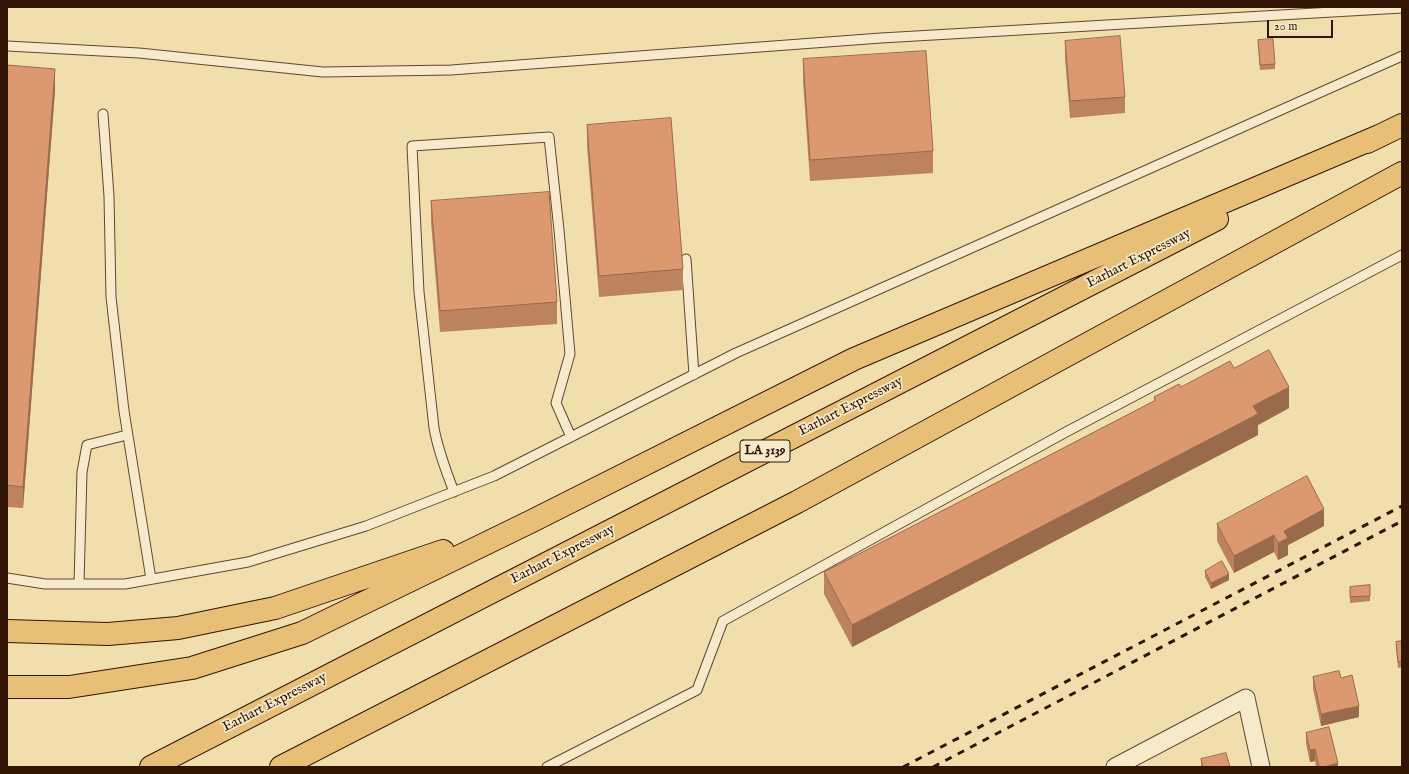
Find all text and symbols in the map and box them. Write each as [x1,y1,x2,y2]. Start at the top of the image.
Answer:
scale bar [1269,12,1335,38]
text: 20 m [1274,19,1297,34]
street label: Earhart Expressway [1084,225,1194,293]
street label: Earhart Expressway [796,373,906,441]
road number: LA 3139 [740,440,790,462]
street label: Earhart Expressway [508,521,618,589]
street label: Earhart Expressway [220,669,330,737]

